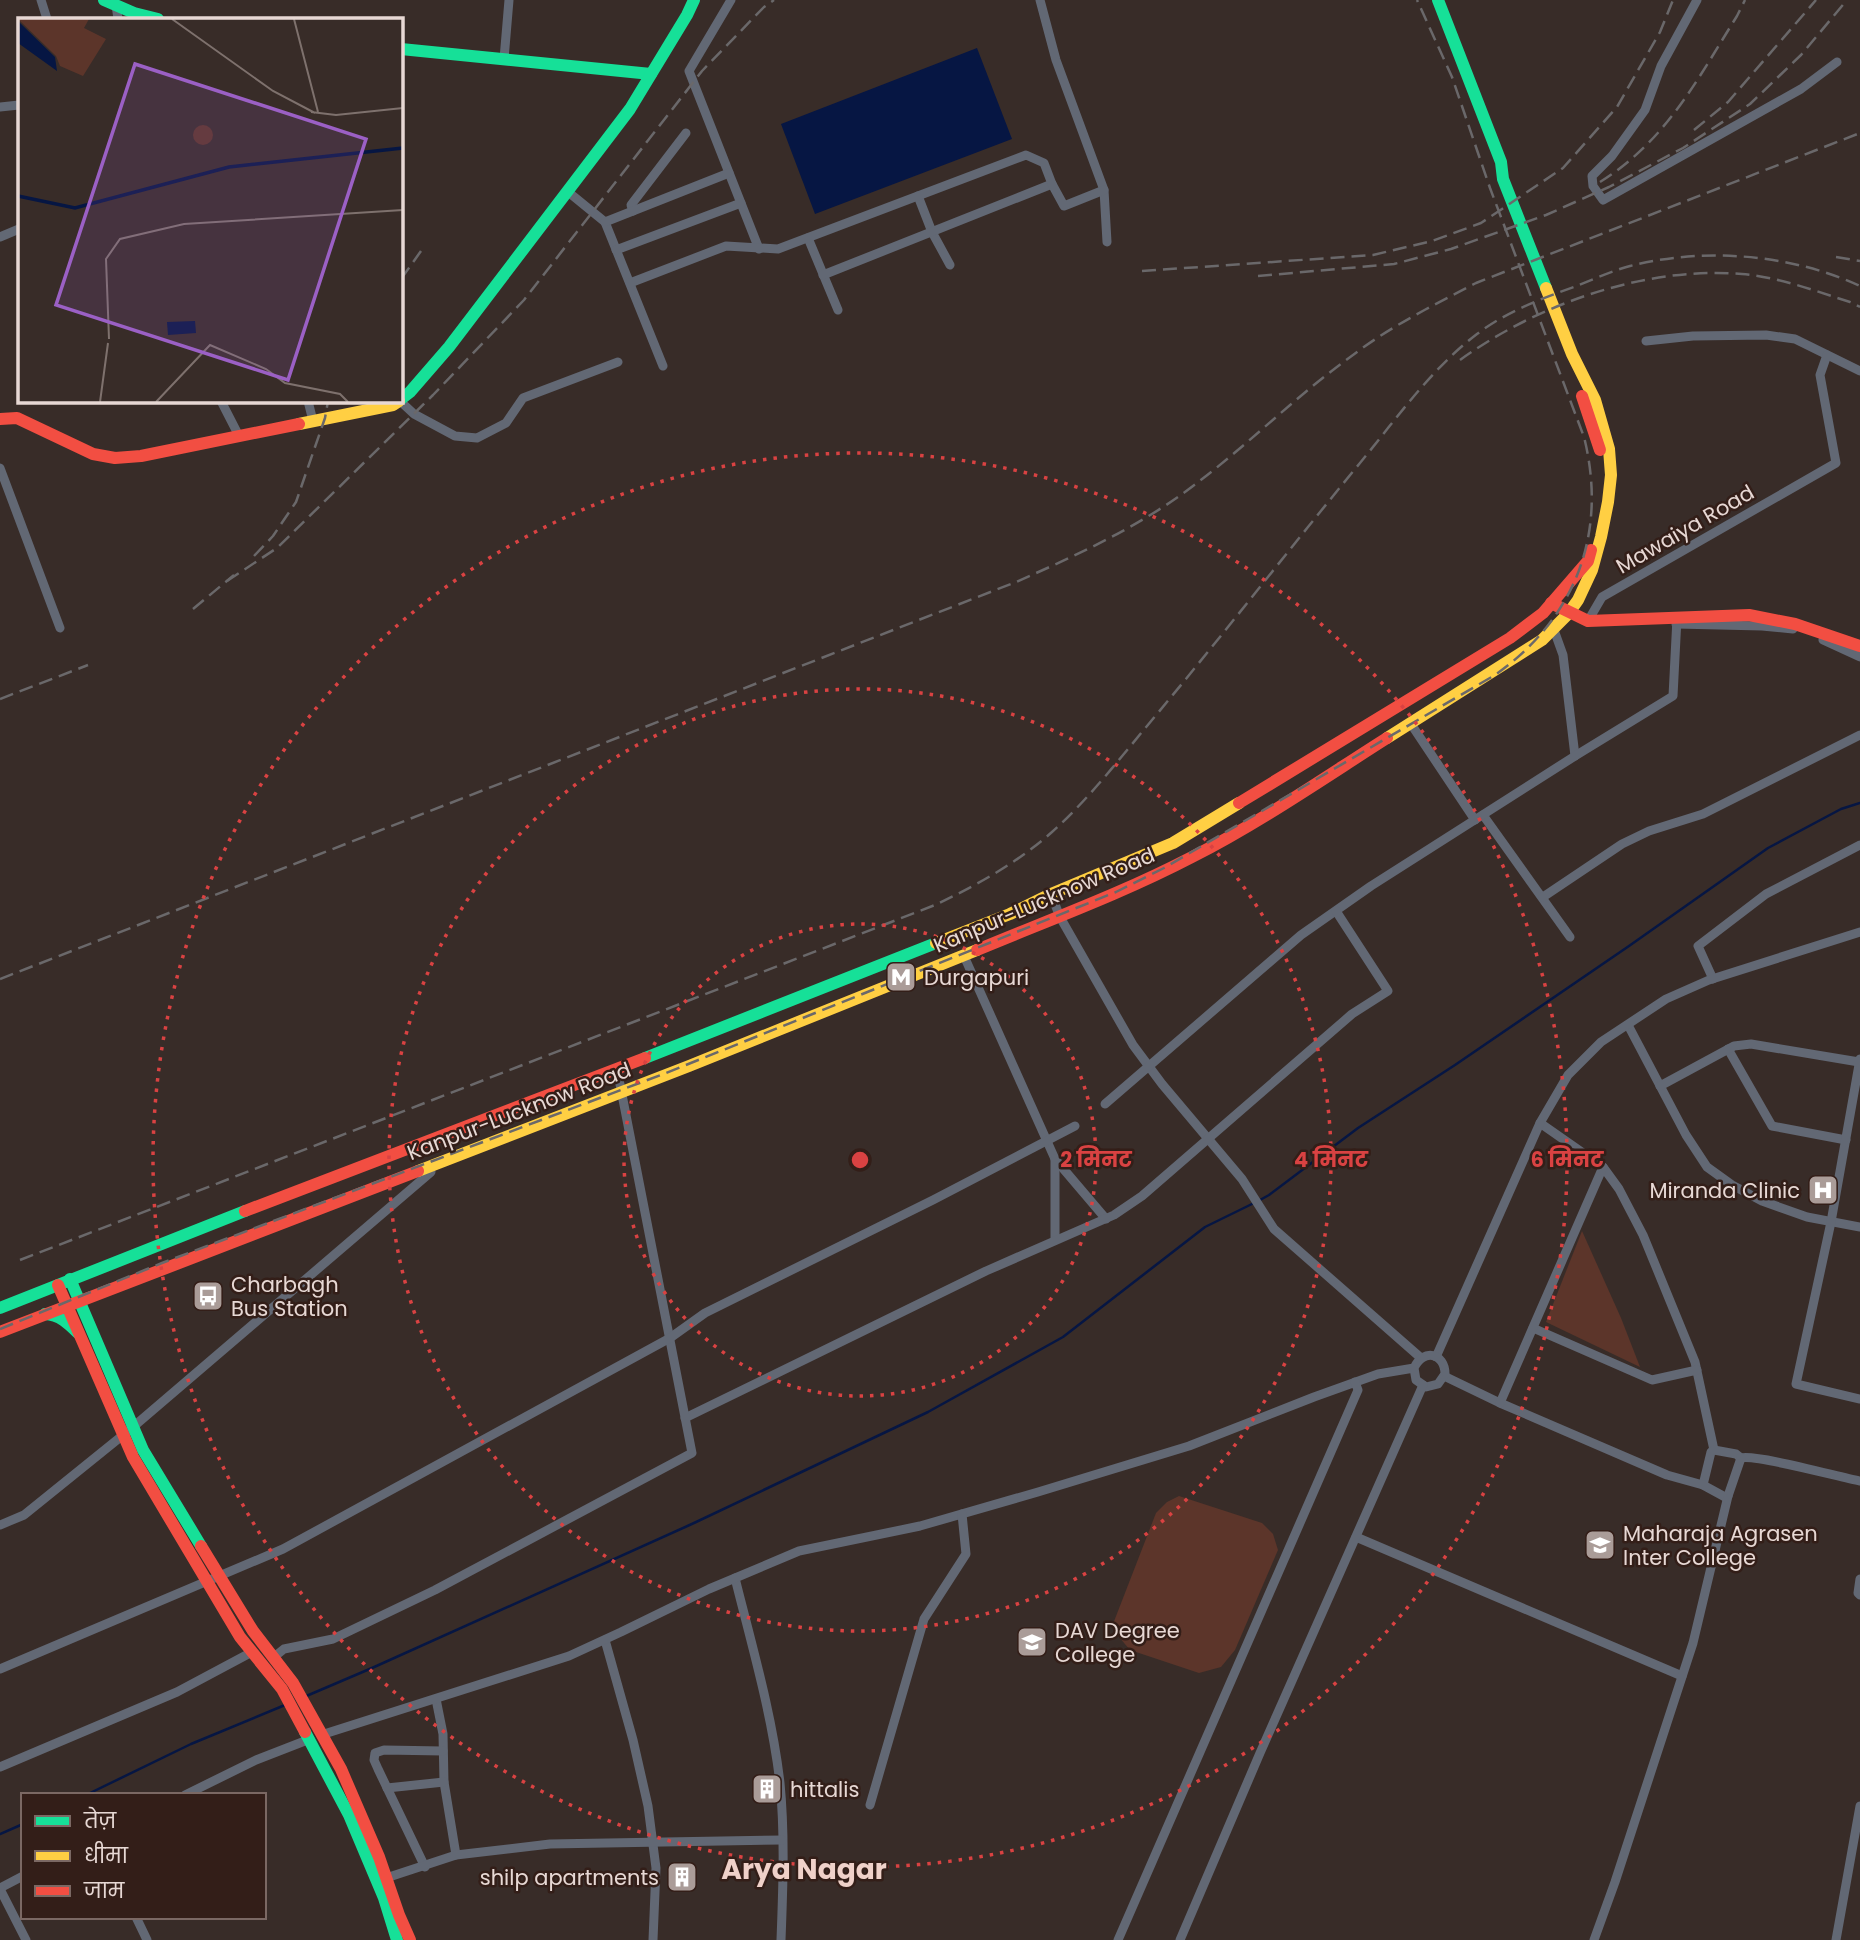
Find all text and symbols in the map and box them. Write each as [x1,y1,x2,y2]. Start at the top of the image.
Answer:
inset map [18,18,402,402]
street label: Mawaiya Road [1611,478,1759,580]
street label: Kanpur-Lucknow Road [929,840,1159,960]
metro station icon: Durgapuri [884,960,918,994]
place label: Durgapuri [924,963,1029,992]
street label: Kanpur-Lucknow Road [403,1055,635,1167]
text: 2 मिनट [1060,1145,1132,1174]
text: 4 मिनट [1294,1145,1368,1174]
text: 6 मिनट [1530,1145,1604,1174]
centre of rings [848,1148,872,1172]
hospital icon: Miranda Clinic [1806,1173,1840,1207]
place label: Miranda Clinic [1649,1176,1800,1205]
place label: Charbagh Bus Station [231,1270,348,1323]
bus stop icon: Charbagh Bus Station [191,1279,225,1313]
place label: Maharaja Agrasen Inter College [1623,1519,1818,1572]
school or university icon: Maharaja Agrasen Inter College [1583,1528,1617,1562]
place label: DAV Degree College [1055,1616,1180,1669]
school or university icon: DAV Degree College [1015,1625,1049,1659]
building icon: hittalis [750,1772,784,1806]
place label: hittalis [790,1775,859,1804]
legend [21,1793,266,1919]
text: तेज़ [83,1806,118,1835]
text: धीमा [84,1841,129,1870]
district label: Arya Nagar [721,1850,887,1889]
building icon: shilp apartments [665,1860,699,1894]
place label: shilp apartments [480,1863,659,1892]
text: जाम [83,1876,126,1905]

